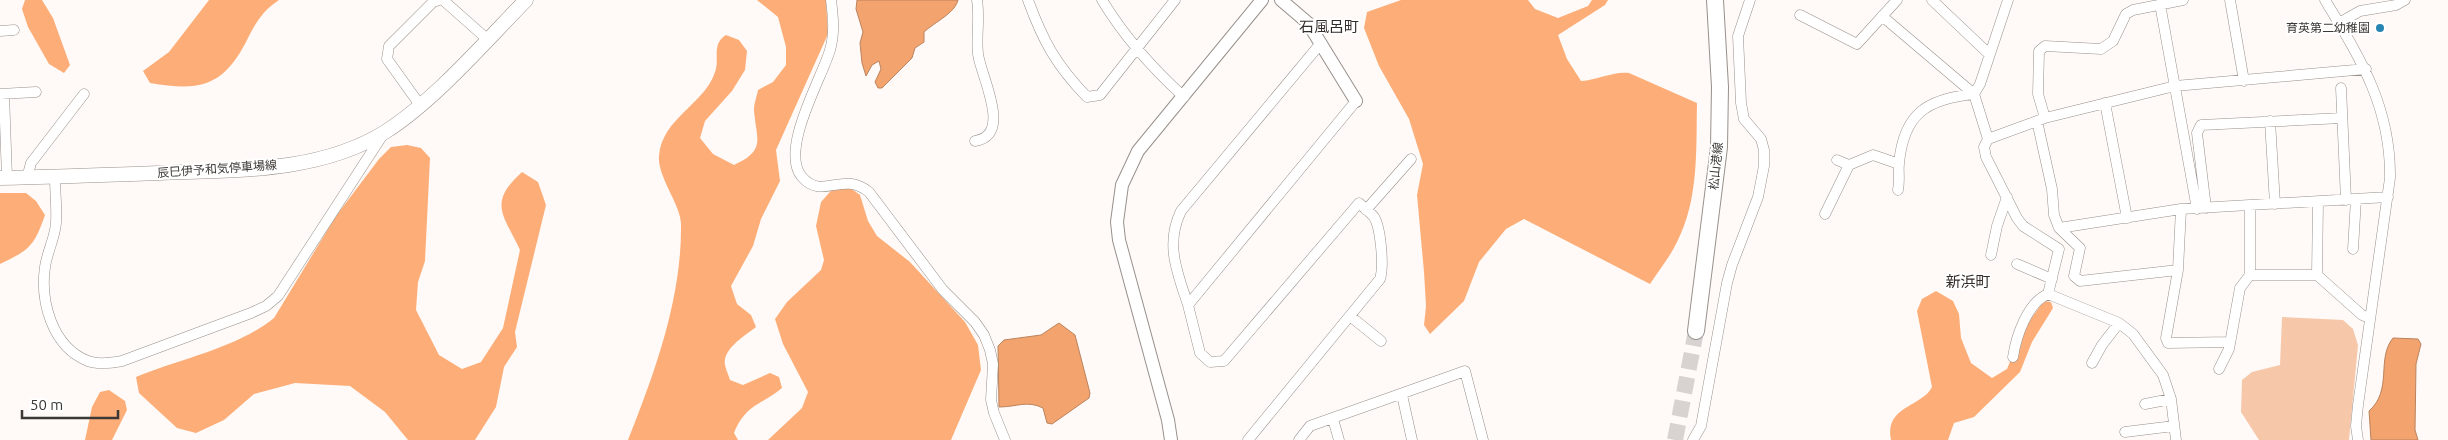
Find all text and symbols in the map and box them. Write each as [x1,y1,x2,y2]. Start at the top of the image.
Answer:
district label: 石風呂町 [1299,18,1359,35]
place label: 育英第二幼稚園 [2286,21,2370,34]
marker: 育英第二幼稚園 [2374,22,2386,34]
street label: 松山港線 [1707,141,1724,191]
street label: 辰巳伊予和気停車場線 [157,158,277,179]
district label: 新浜町 [1945,273,1991,290]
scale bar [22,388,119,420]
text: 50 m [30,396,63,413]

